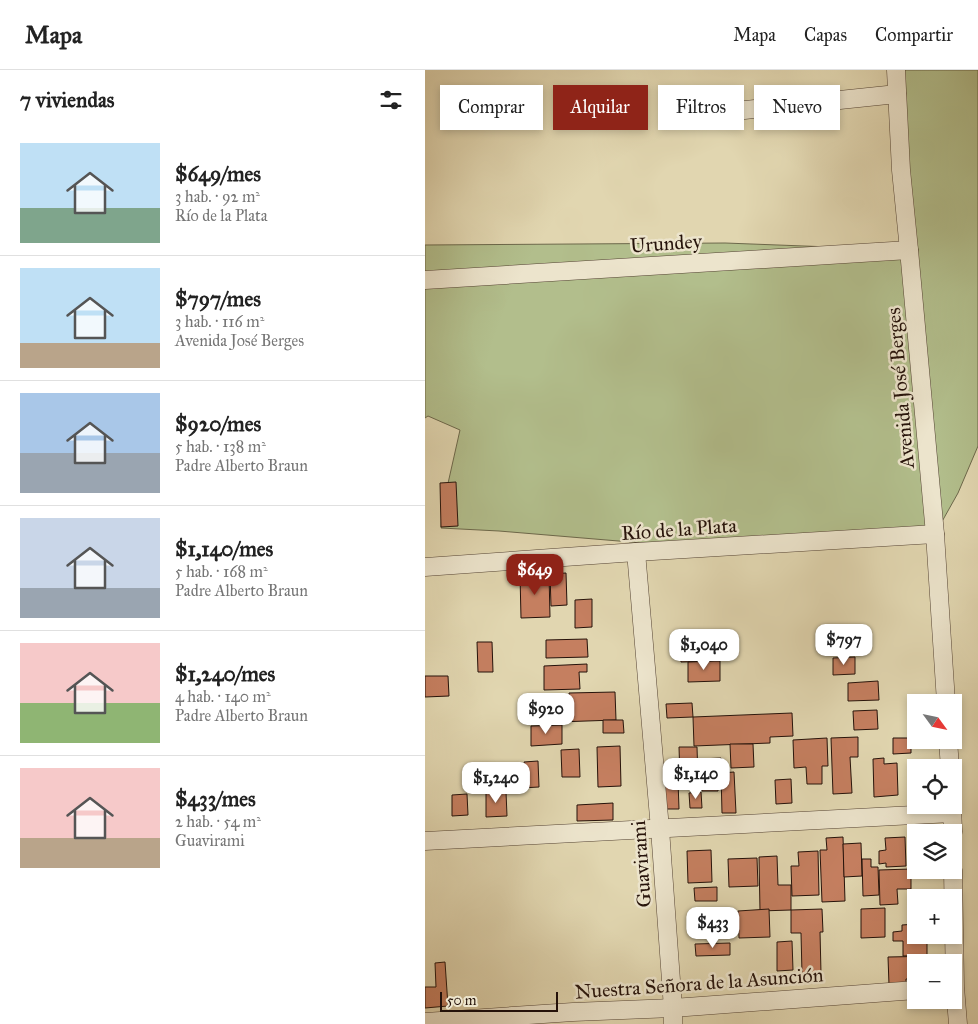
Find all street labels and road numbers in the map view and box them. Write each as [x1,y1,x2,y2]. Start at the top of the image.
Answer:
street label: Urundey [629,228,703,257]
street label: Avenida José Berges [881,307,920,470]
street label: Río de la Plata [620,513,738,545]
street label: Guavirami [626,819,656,908]
street label: Nuestra Señora de la Asunción [574,962,824,1004]

